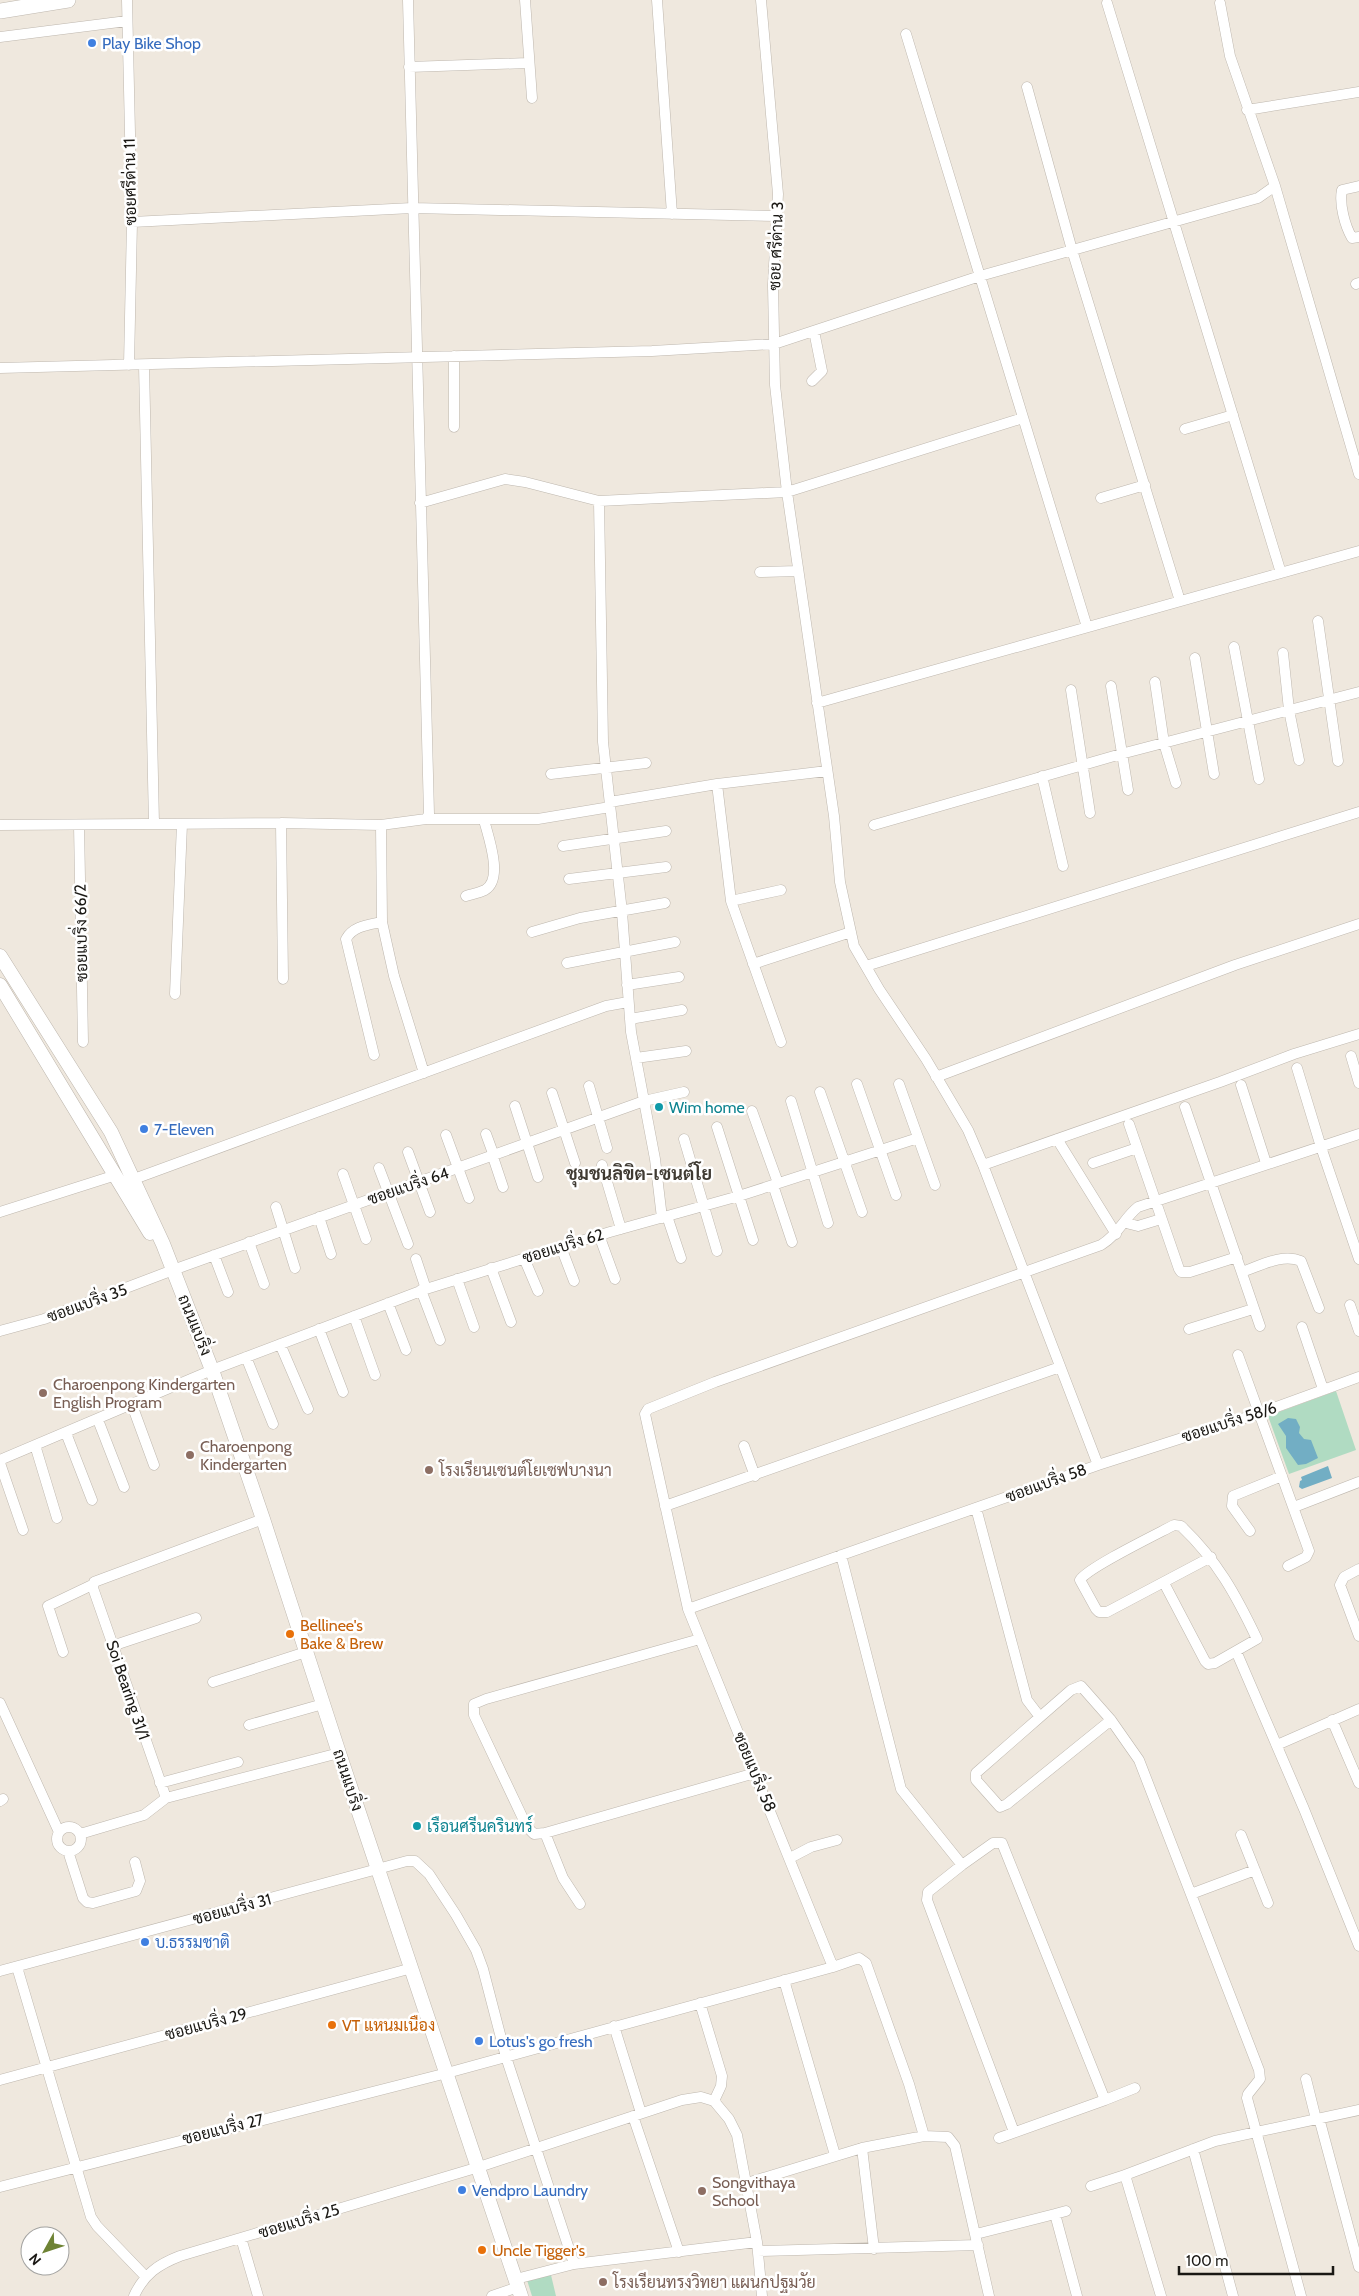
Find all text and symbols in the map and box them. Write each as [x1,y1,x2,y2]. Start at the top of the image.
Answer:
place label: Play Bike Shop [102,34,201,53]
marker: Play Bike Shop [86,37,98,49]
street label: ซอยศรีด่าน 11 [118,138,140,226]
street label: ซอย ศรีด่าน 3 [763,201,787,291]
street label: ซอยแบริ่ง 66/2 [66,884,91,982]
place label: Wim home [669,1098,745,1117]
marker: Wim home [653,1101,665,1113]
place label: 7-Eleven [154,1120,214,1139]
marker: 7-Eleven [138,1123,150,1135]
street label: ซอยแบริ่ง 64 [363,1159,451,1209]
district label: ชุมชนลิขิต-เซนต์โย [566,1161,712,1188]
street label: ซอยแบริ่ง 62 [519,1221,606,1267]
street label: ซอยแบริ่ง 35 [43,1276,130,1326]
street label: ถนนแบริ่ง [174,1290,220,1358]
place label: Charoenpong Kindergarten English Program [53,1375,235,1412]
marker: Charoenpong Kindergarten English Program [37,1387,49,1399]
street label: ซอยแบริ่ง 58/6 [1178,1394,1279,1446]
place label: Charoenpong Kindergarten [200,1437,293,1474]
marker: Charoenpong Kindergarten [184,1449,196,1461]
street label: ซอยแบริ่ง 58 [1001,1456,1089,1506]
place label: โรงเรียนเซนต์โยเซฟบางนา [438,1458,612,1480]
marker: โรงเรียนเซนต์โยเซฟบางนา [423,1464,435,1476]
place label: Bellinee's Bake & Brew [300,1616,384,1653]
marker: Bellinee's Bake & Brew [284,1628,296,1640]
street label: Soi Bearing 31/1 [102,1638,154,1742]
street label: ซอยแบริ่ง 58 [730,1728,784,1815]
street label: ถนนแบริ่ง [329,1745,371,1814]
place label: เรือนศรีนครินทร์ [427,1814,533,1836]
marker: เรือนศรีนครินทร์ [411,1820,423,1832]
street label: ซอยแบริ่ง 31 [190,1885,273,1929]
place label: บ.ธรรมชาติ [155,1933,230,1952]
marker: บ.ธรรมชาติ [139,1936,151,1948]
street label: ซอยแบริ่ง 29 [162,2000,249,2044]
place label: VT แหนมเนือง [342,2015,435,2035]
marker: VT แหนมเนือง [326,2019,338,2031]
place label: Lotus's go fresh [489,2032,593,2051]
marker: Lotus's go fresh [473,2035,485,2047]
street label: ซอยแบริ่ง 27 [179,2106,266,2148]
place label: Songvithaya School [712,2173,796,2210]
place label: Vendpro Laundry [472,2181,588,2200]
marker: Vendpro Laundry [456,2184,468,2196]
marker: Songvithaya School [696,2185,708,2197]
street label: ซอยแบริ่ง 25 [255,2196,342,2242]
north arrow [20,2226,70,2276]
place label: Uncle Tigger's [492,2241,586,2260]
marker: Uncle Tigger's [476,2244,488,2256]
scale bar [1179,2244,1333,2276]
text: N [25,2250,45,2269]
text: 100 m [1186,2252,1228,2270]
place label: โรงเรียนทรงวิทยา แผนกปฐมวัย [612,2271,816,2293]
marker: โรงเรียนทรงวิทยา แผนกปฐมวัย [597,2276,609,2288]

